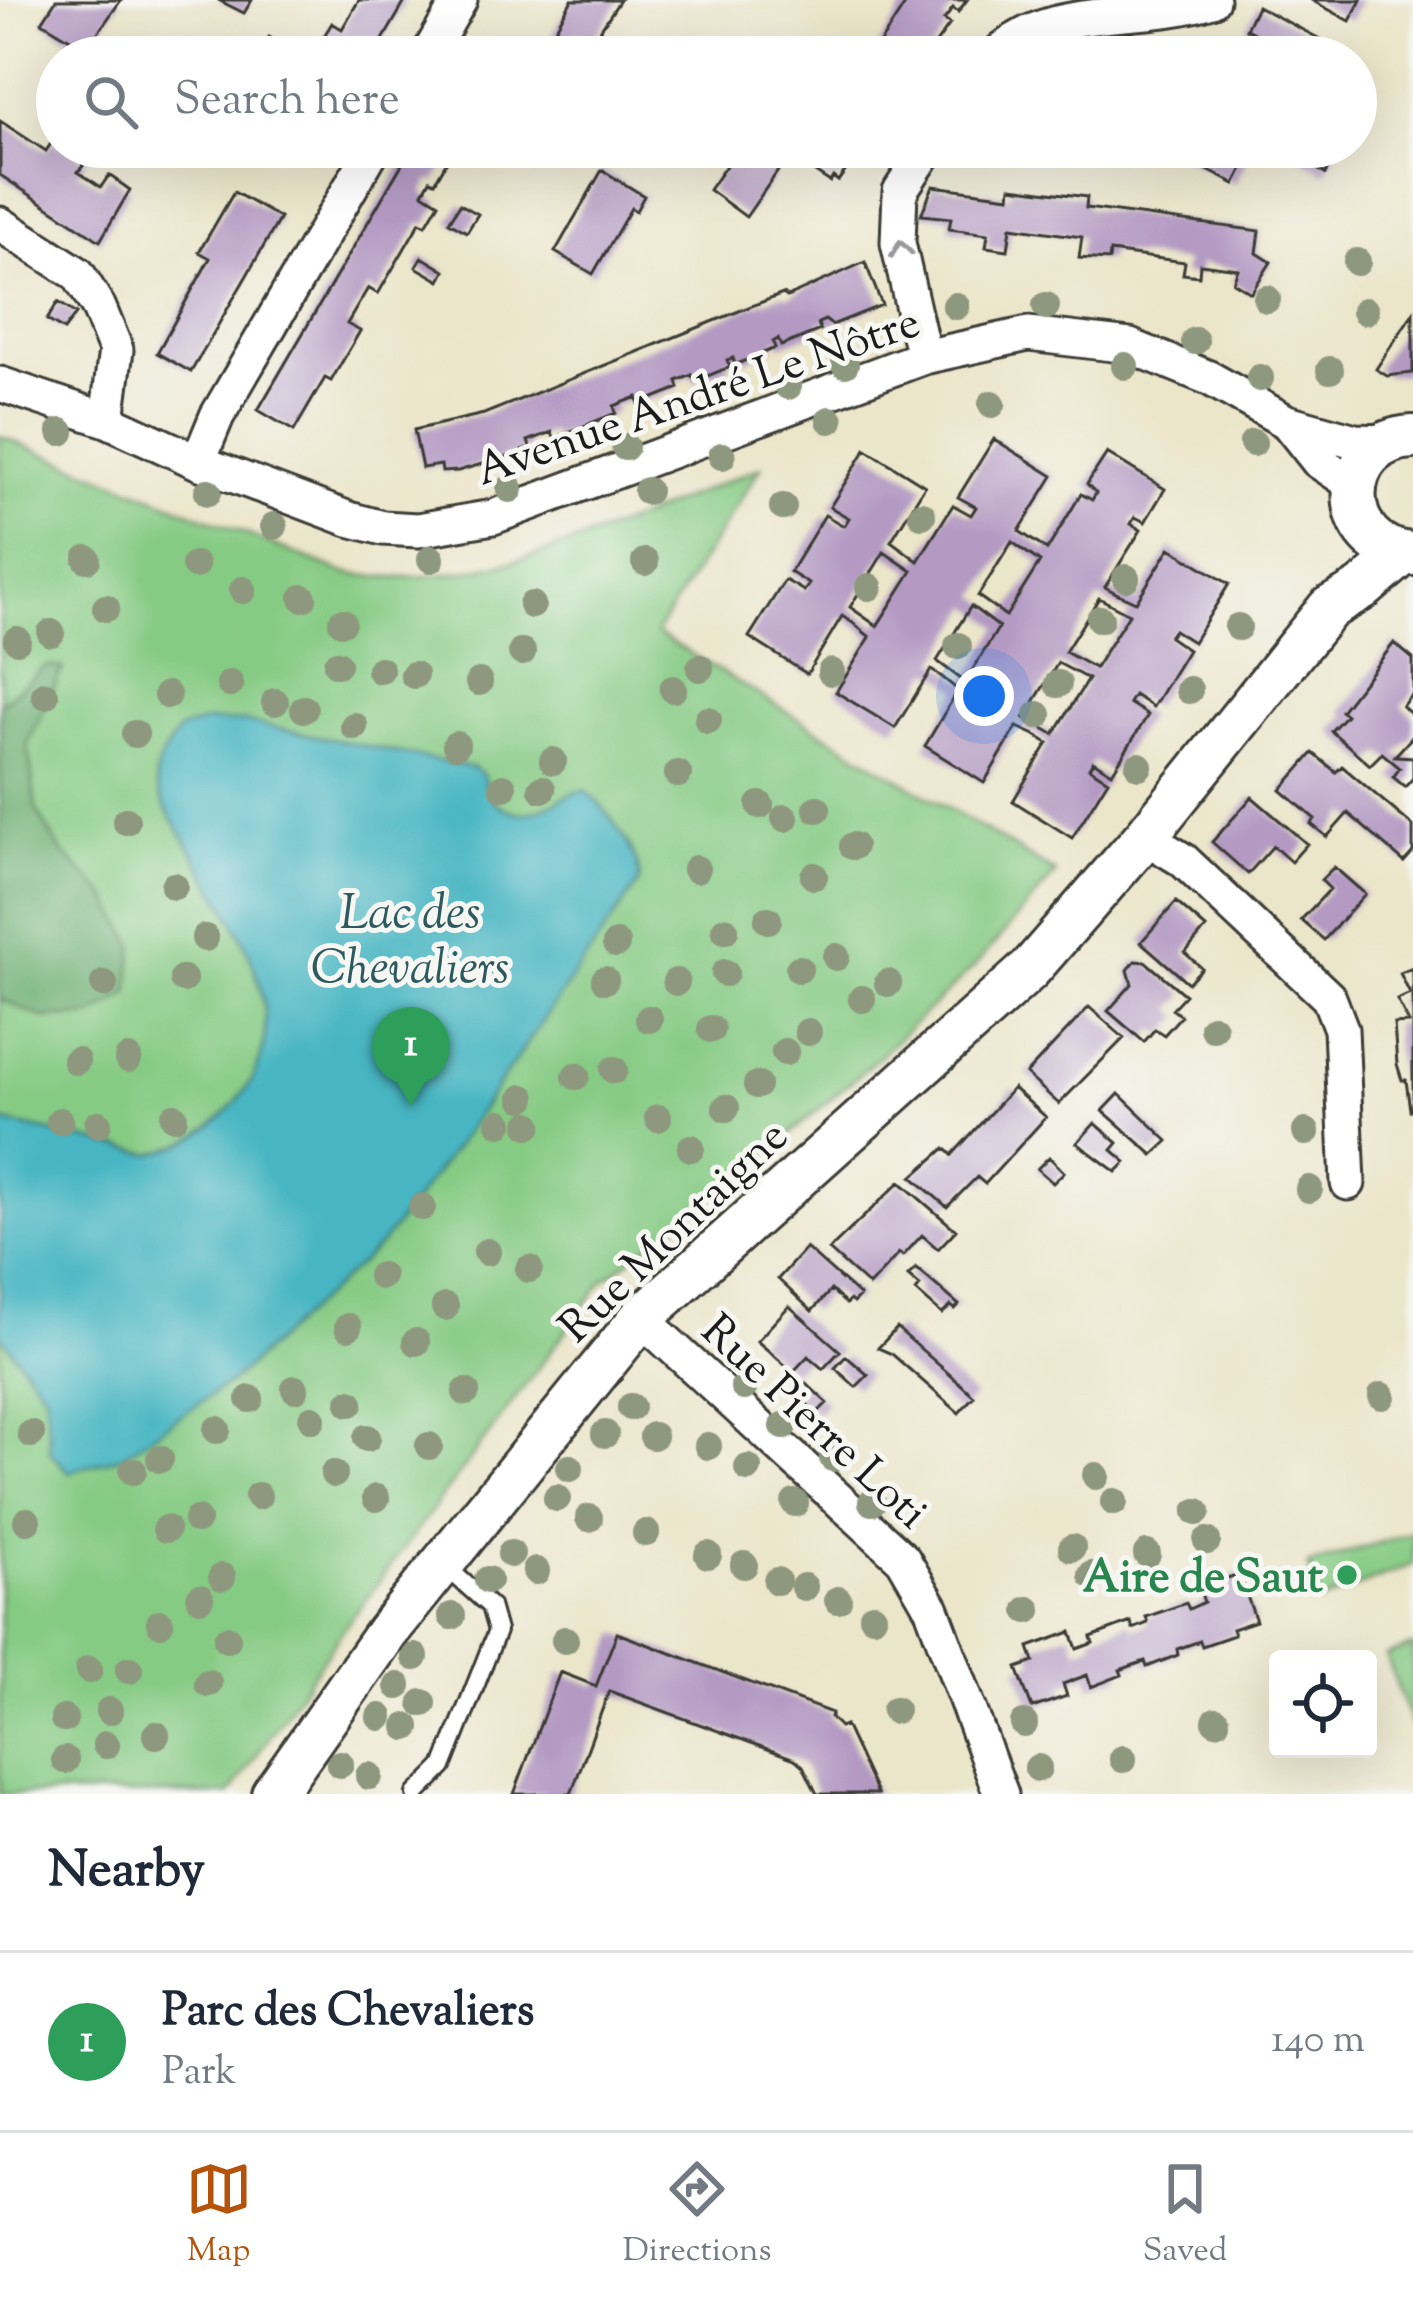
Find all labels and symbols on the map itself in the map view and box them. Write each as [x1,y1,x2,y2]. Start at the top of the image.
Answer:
one-way arrow [889,239,915,259]
street label: Avenue André Le Nôtre [468,293,930,506]
your location [954,666,1014,726]
water label: Lac des Chevaliers [311,881,509,1005]
pin: 1 [372,1007,450,1106]
street label: Rue Montaigne [547,1108,805,1360]
street label: Rue Pierre Loti [684,1301,940,1547]
place label: Aire de Saut [1083,1548,1324,1613]
marker: Aire de Saut [1334,1562,1360,1588]

